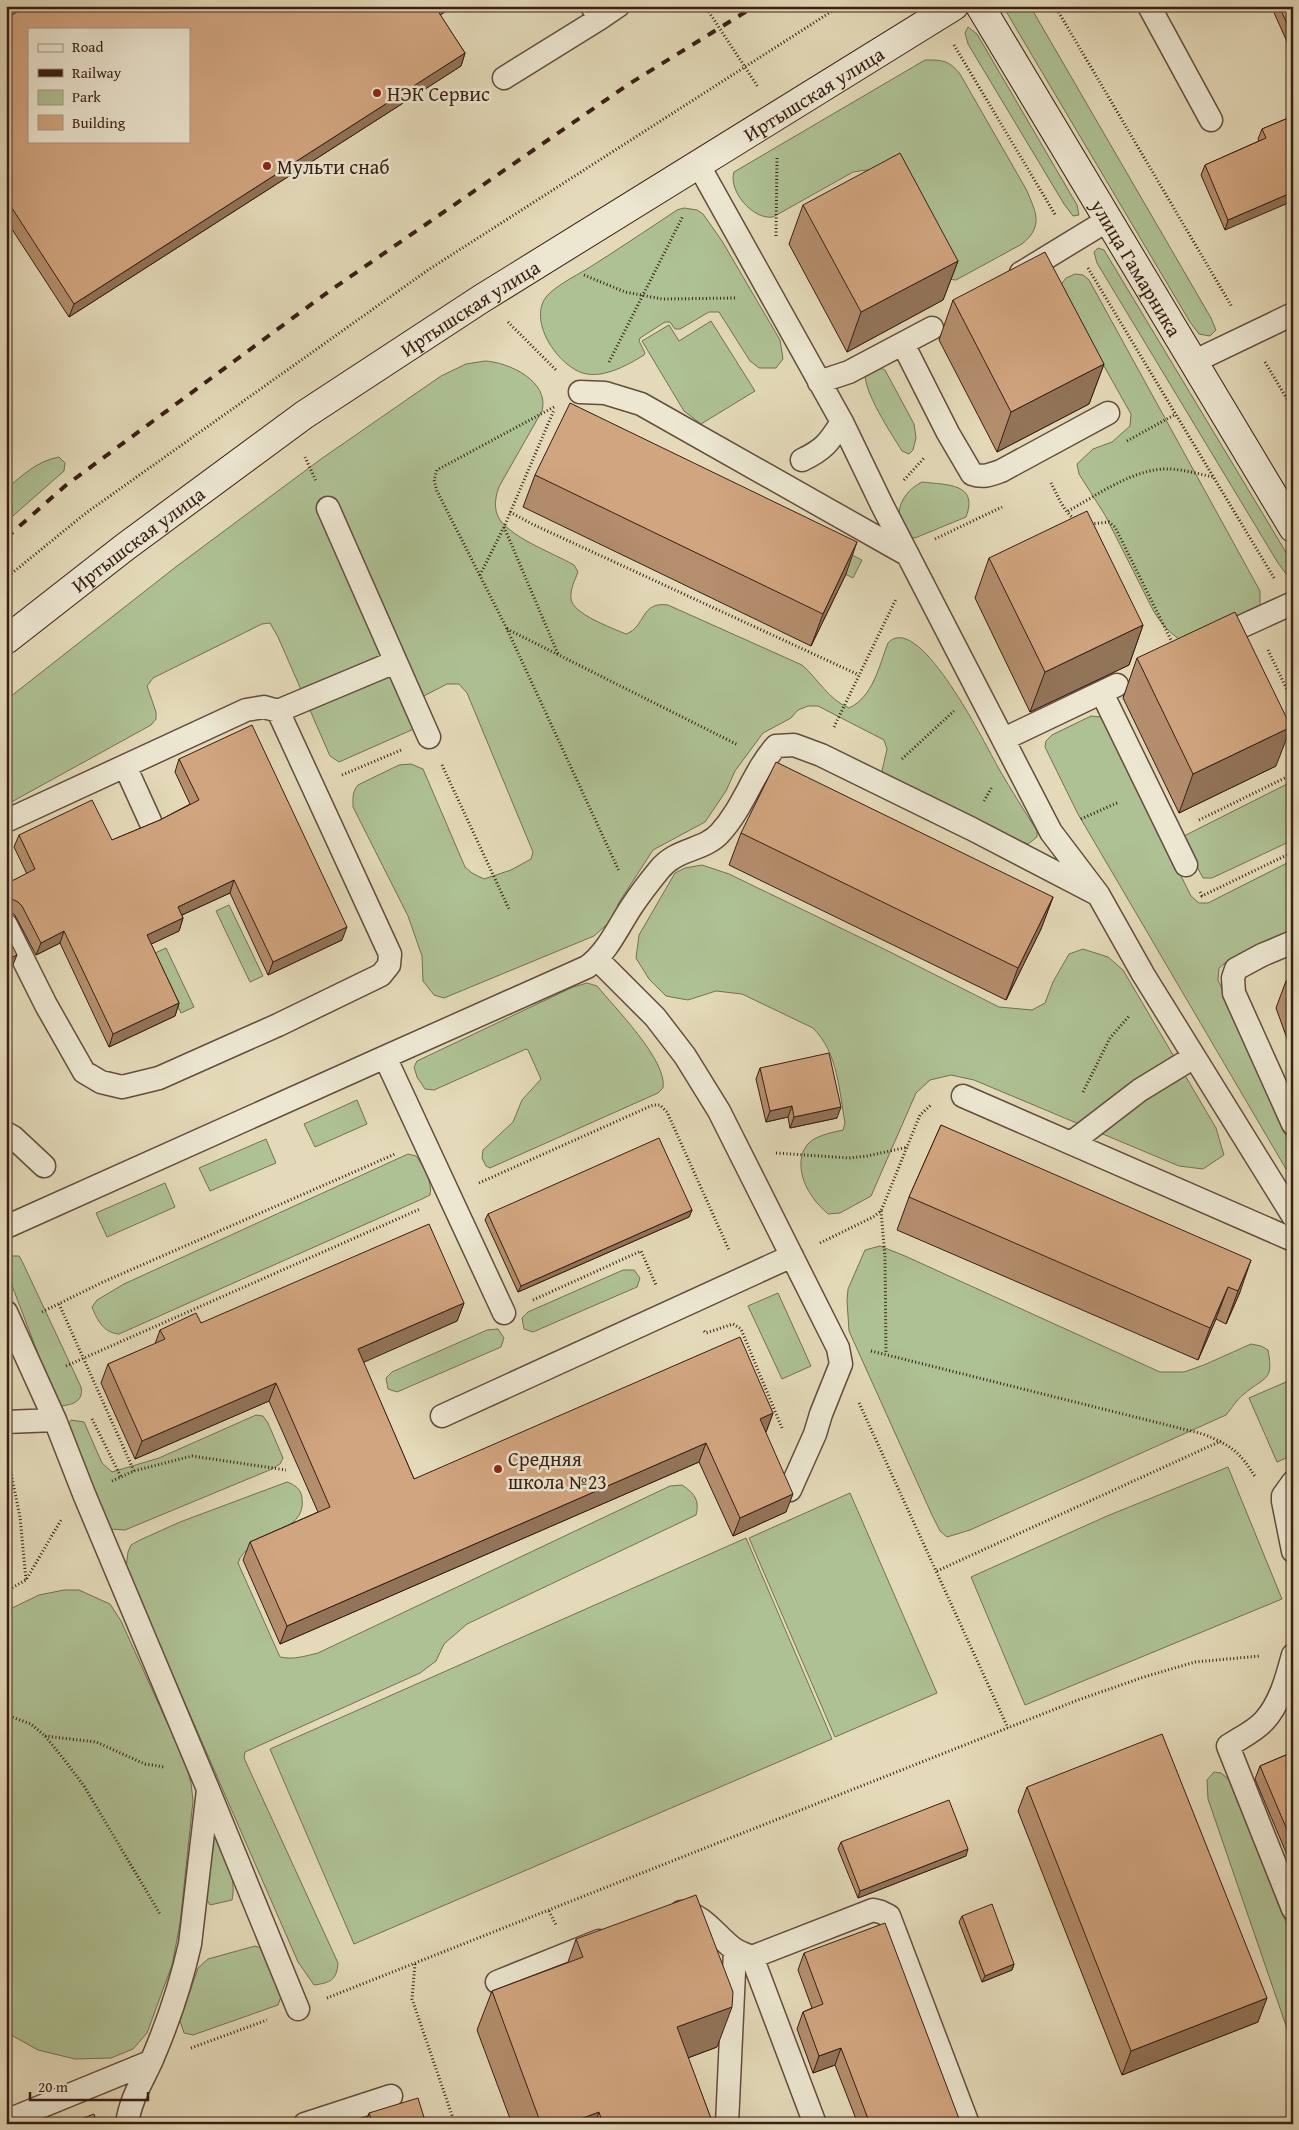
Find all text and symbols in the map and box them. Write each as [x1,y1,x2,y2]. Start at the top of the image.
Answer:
legend [28,28,190,142]
text: Road [72,36,103,57]
street label: Иртышская улица [737,38,890,148]
text: Railway [72,62,122,83]
place label: НЭК Сервис [387,79,490,108]
text: Park [72,86,101,107]
marker: НЭК Сервис [371,87,383,99]
text: Building [72,112,126,133]
place label: Мульти снаб [277,152,390,181]
marker: Мульти снаб [261,160,273,172]
street label: улица Гамарника [1084,192,1190,342]
street label: Иртышская улица [394,252,545,363]
street label: Иртышская улица [65,479,211,599]
place label: Средняя школа №23 [508,1444,607,1496]
marker: Средняя школа №23 [492,1463,504,1475]
scale bar [30,2070,148,2102]
text: 20 m [38,2076,69,2097]

